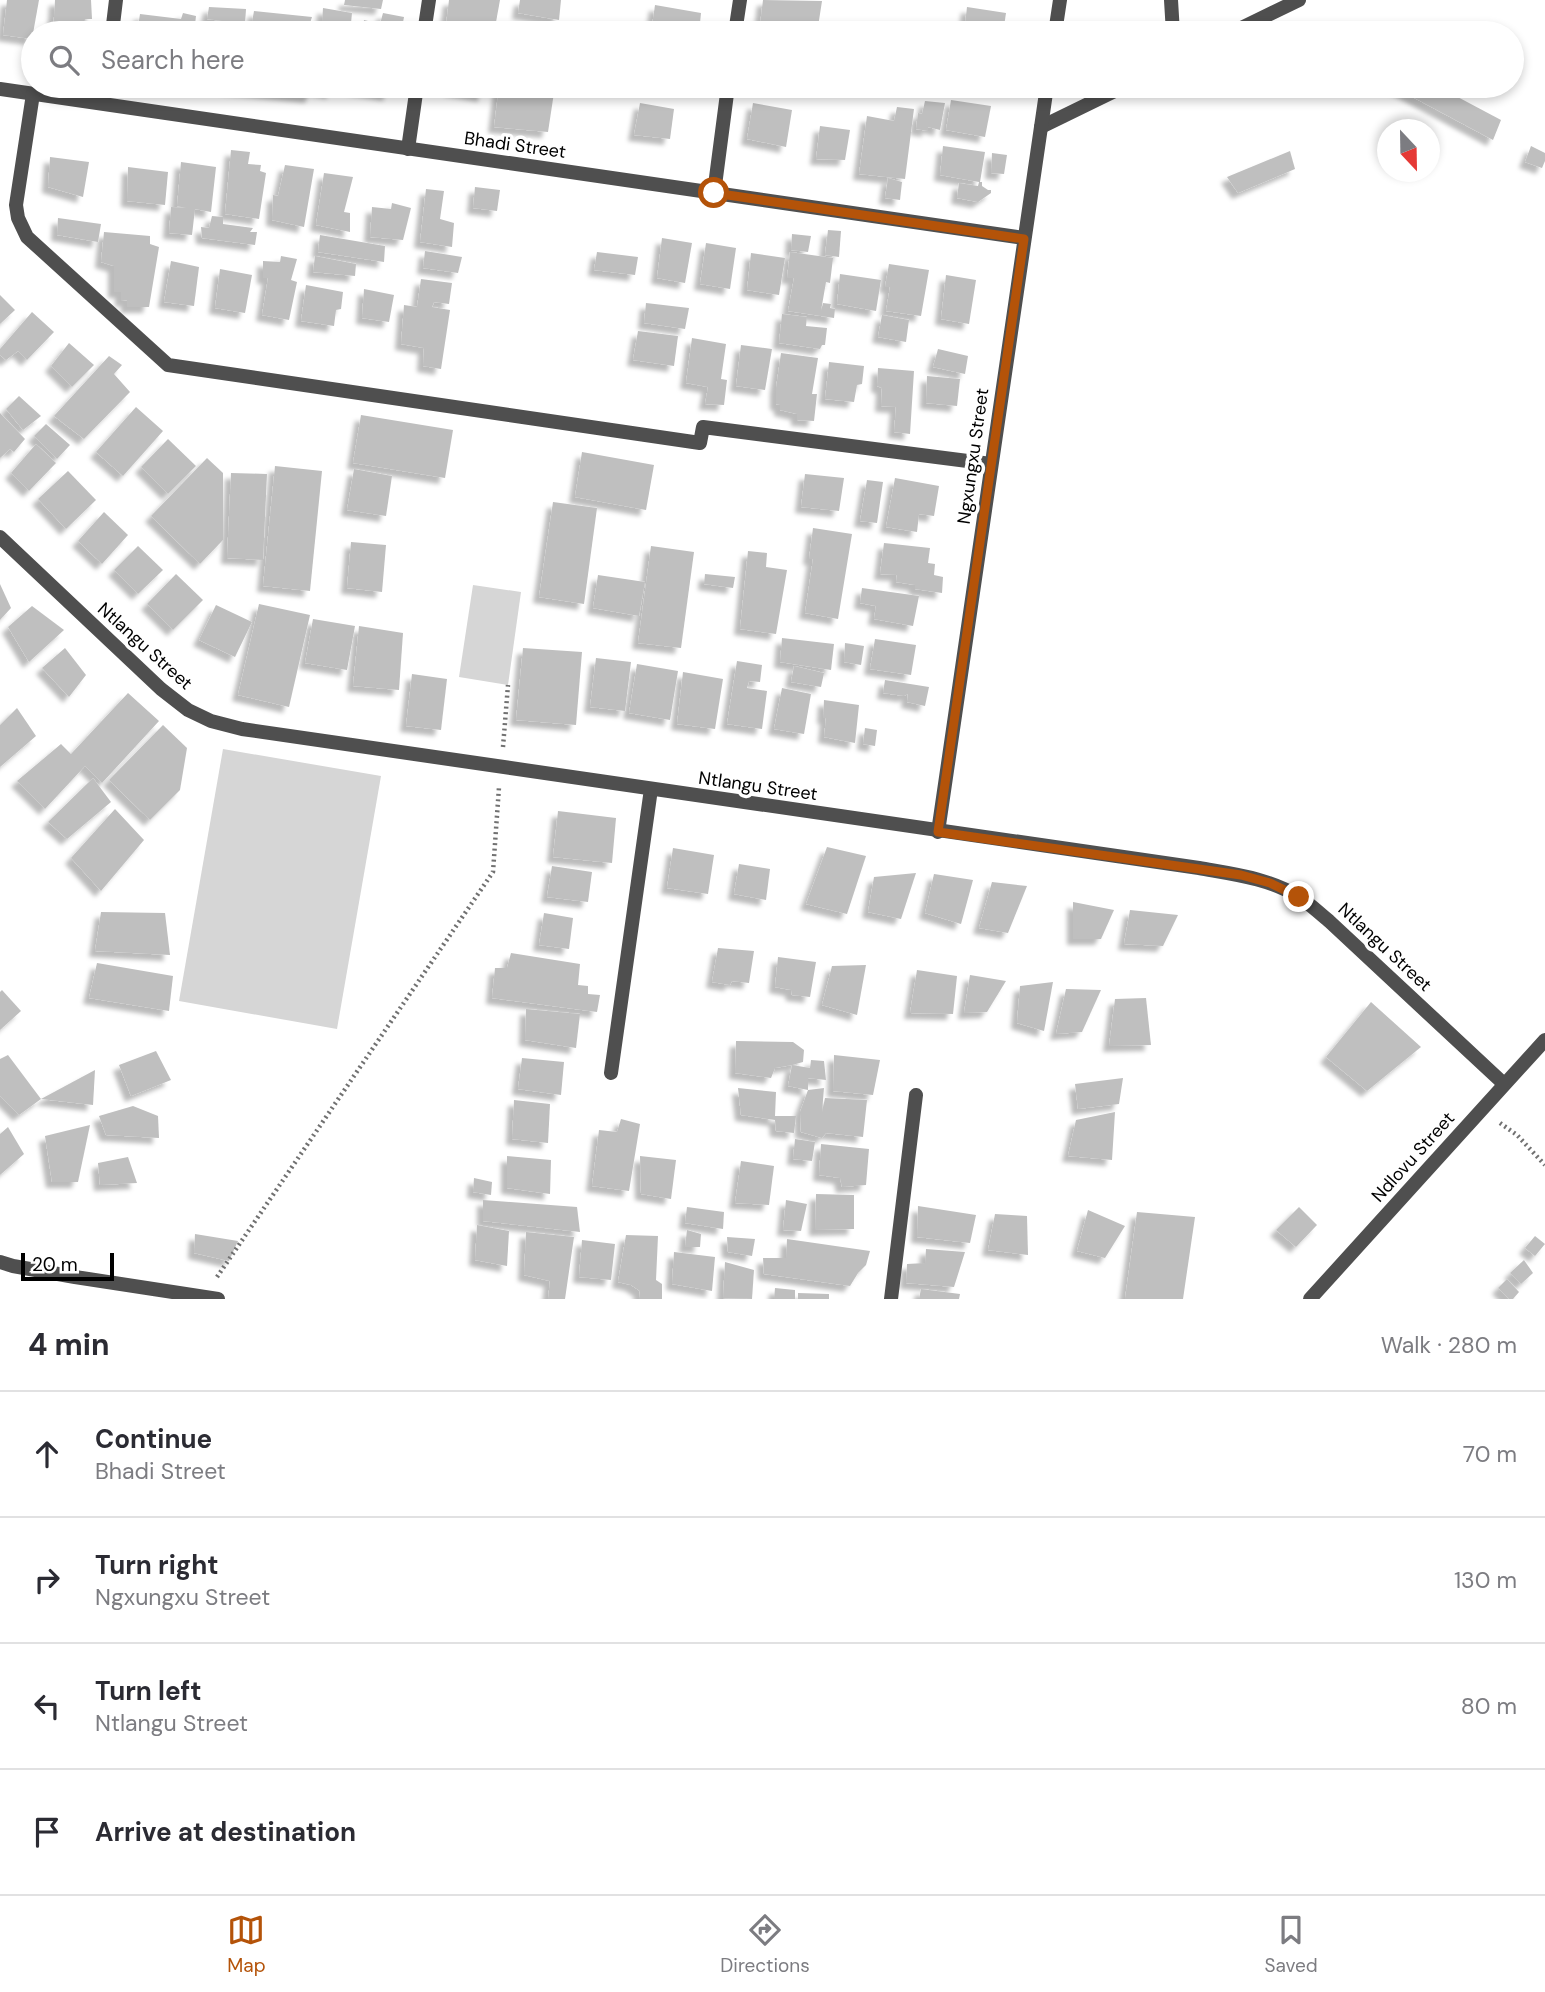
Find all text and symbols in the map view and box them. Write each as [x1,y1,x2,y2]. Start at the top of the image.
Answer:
search box [21,21,1524,98]
icon: search [45,41,83,79]
text: Search here [101,43,244,77]
north arrow [1377,119,1440,182]
street label: Bhadi Street [463,126,567,164]
route start [698,177,729,208]
street label: Ngxungxu Street [952,386,994,526]
street label: Ntlangu Street [92,597,198,695]
street label: Ntlangu Street [697,766,819,806]
route end [1283,881,1314,912]
street label: Ntlangu Street [1333,897,1437,997]
street label: Ndlovu Street [1366,1107,1460,1207]
scale bar [21,1250,114,1282]
text: 20 m [32,1252,78,1277]
text: 4 min [28,1325,110,1364]
text: Walk · 280 m [1381,1330,1517,1360]
text: Continue [95,1422,212,1456]
icon: ahead [28,1435,66,1473]
text: 70 m [1463,1439,1517,1469]
text: Bhadi Street [95,1456,226,1486]
text: Turn right [95,1548,219,1582]
icon: right [28,1561,66,1599]
text: 130 m [1454,1565,1517,1595]
text: Ngxungxu Street [95,1582,270,1612]
text: Turn left [95,1674,202,1708]
icon: left [28,1687,66,1725]
text: 80 m [1461,1691,1517,1721]
text: Ntlangu Street [95,1708,248,1738]
icon: arrive [28,1813,66,1851]
text: Arrive at destination [95,1815,356,1849]
tab: Map [227,1911,266,1978]
tab: Directions [720,1911,810,1978]
tab: Saved [1264,1911,1318,1978]

